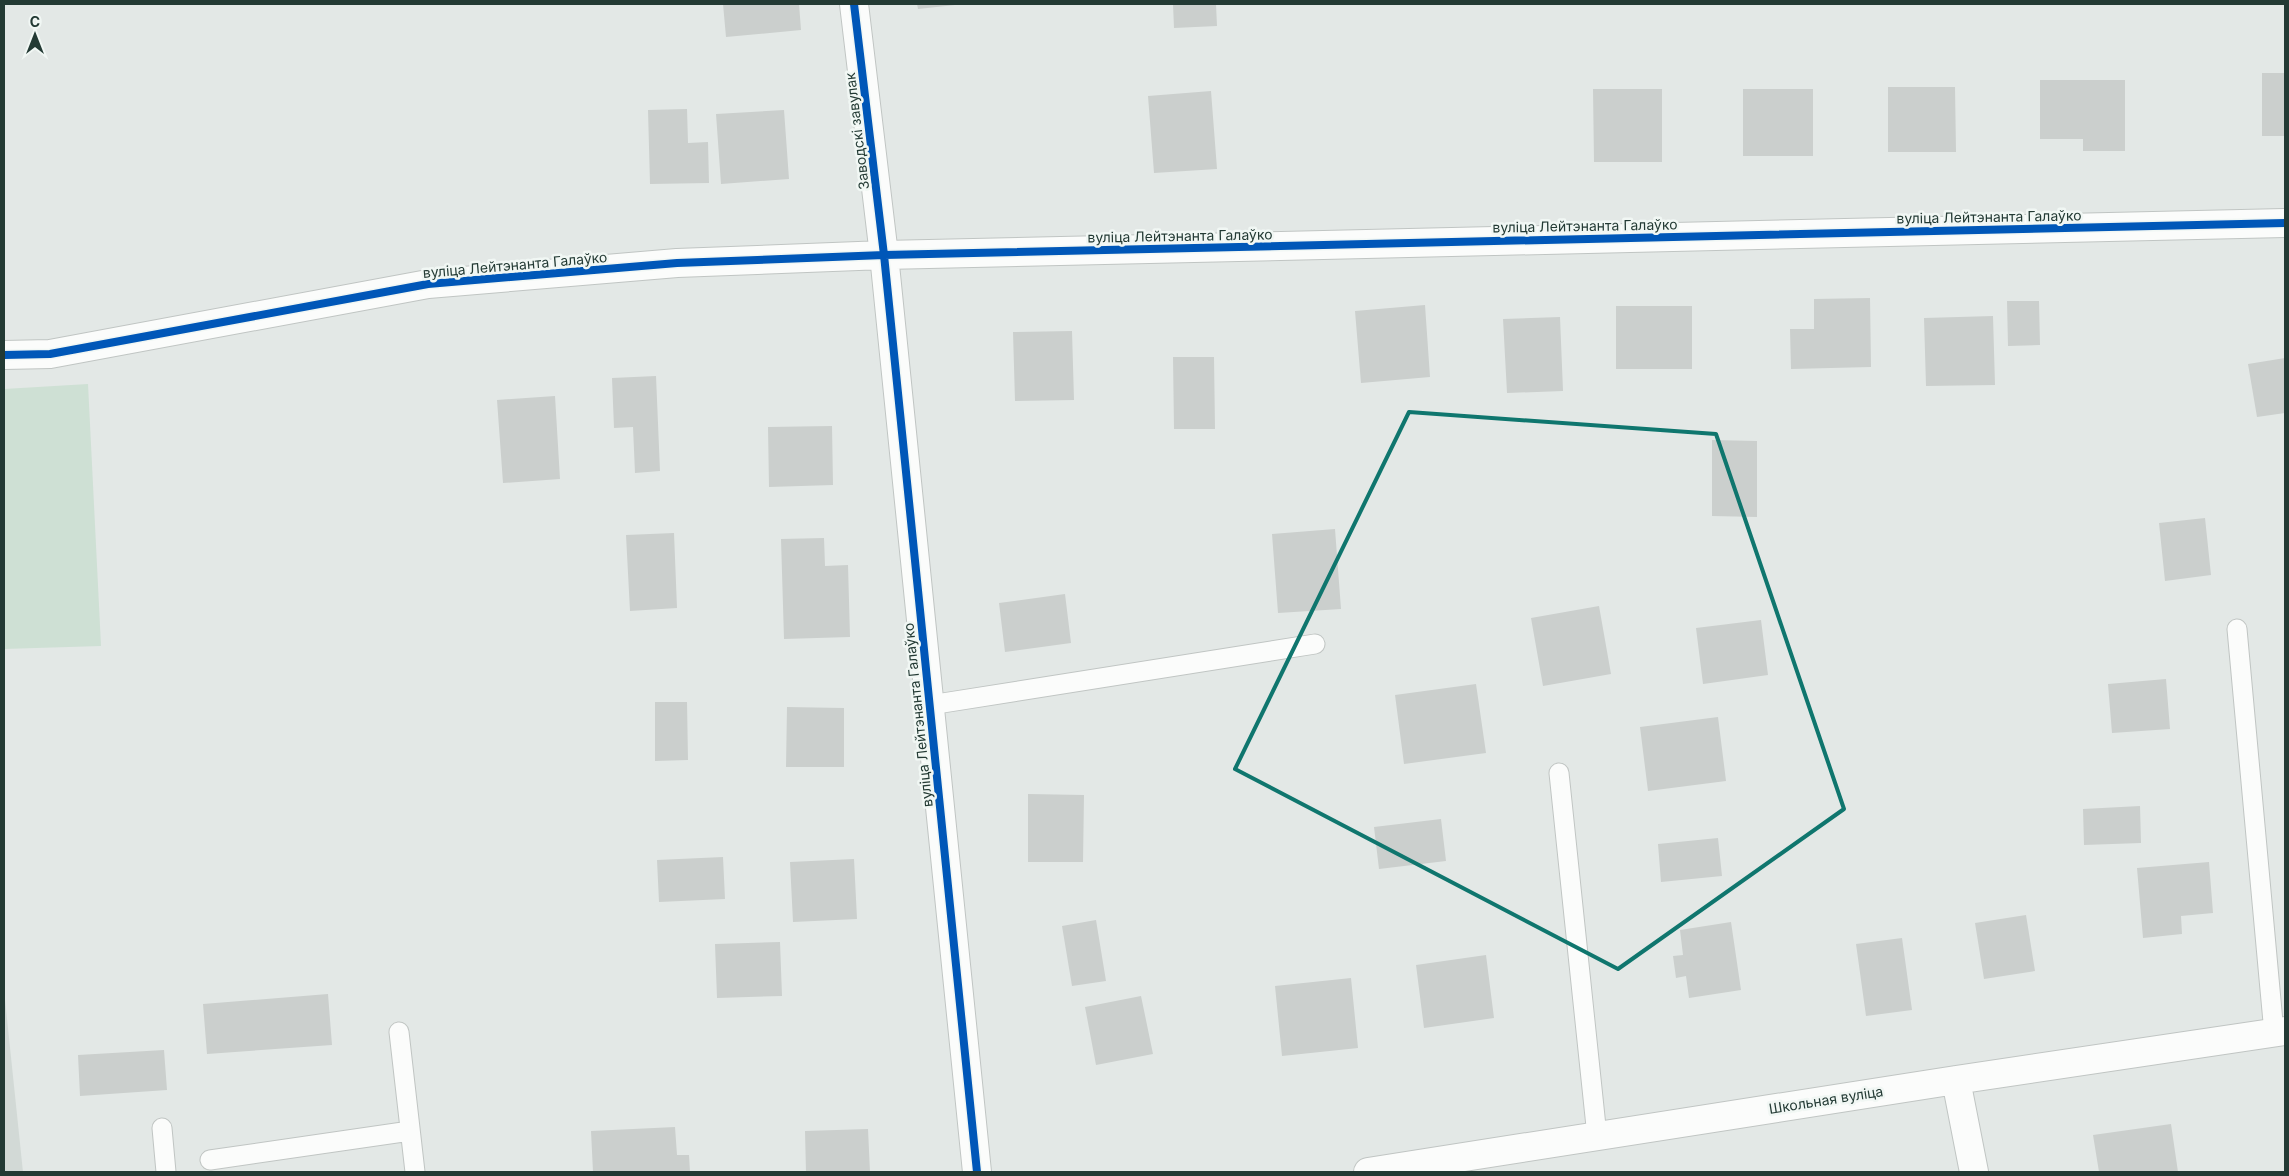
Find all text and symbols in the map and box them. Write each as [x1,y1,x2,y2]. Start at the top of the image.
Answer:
north arrow [10,10,60,60]
text: С [30,13,40,30]
street label: Заводскі завулак [841,71,872,191]
street label: вуліца Лейтэнанта Галаўко [1896,206,2082,227]
street label: вуліца Лейтэнанта Галаўко [1492,215,1678,236]
street label: вуліца Лейтэнанта Галаўко [1087,225,1273,246]
street label: вуліца Лейтэнанта Галаўко [422,248,608,281]
street label: вуліца Лейтэнанта Галаўко [899,622,936,808]
street label: Школьная вуліца [1768,1082,1884,1117]

